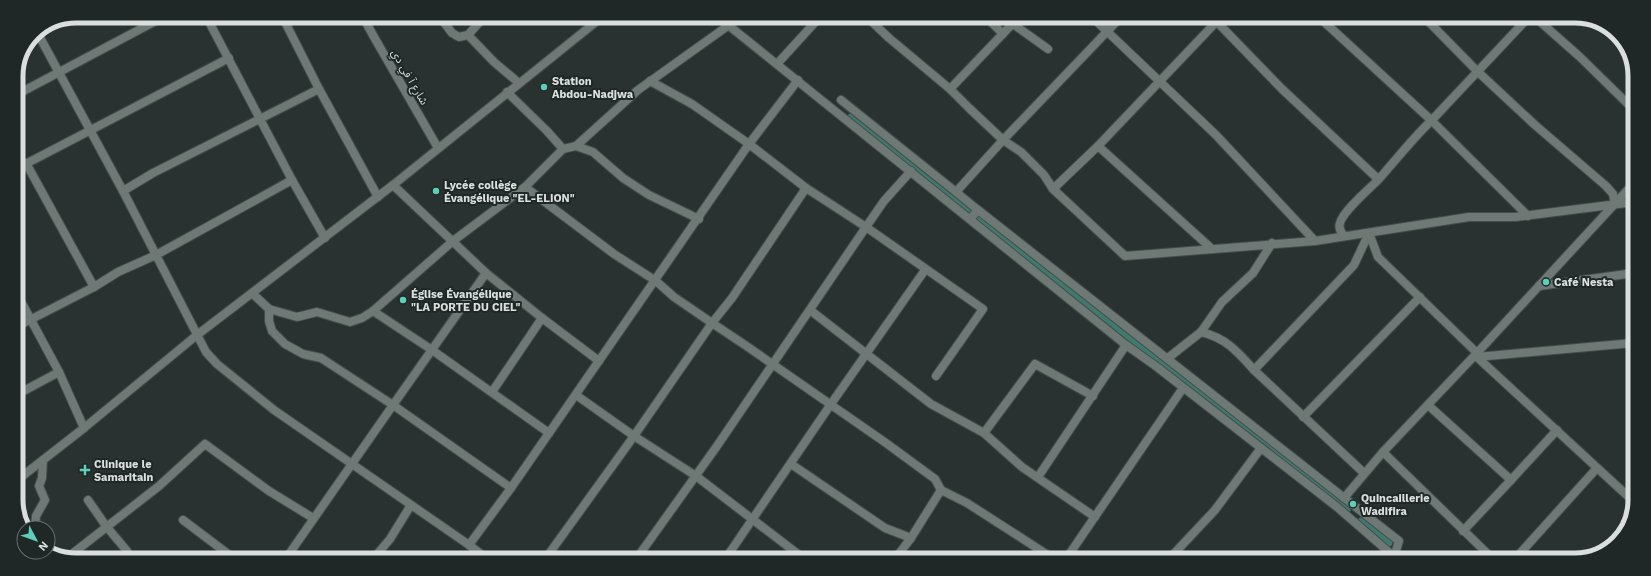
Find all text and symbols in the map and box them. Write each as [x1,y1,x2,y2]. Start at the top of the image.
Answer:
street label: شارع آ في دي [386,47,431,109]
place label: Station Abdou-Nadjwa [552,75,634,101]
marker: Station Abdou-Nadjwa [539,82,549,92]
place label: Lycée collège Évangélique "EL-ELION" [444,179,575,205]
marker: Lycée collège Évangélique "EL-ELION" [431,186,441,196]
place label: Café Nesta [1554,276,1614,289]
marker: Café Nesta [1541,277,1551,287]
place label: Église Évangélique "LA PORTE DU CIEL" [411,288,520,314]
marker: Église Évangélique "LA PORTE DU CIEL" [398,295,408,305]
place label: Clinique le Samaritain [94,458,154,484]
marker: Clinique le Samaritain [79,464,91,476]
place label: Quincaillerie Wadifira [1361,492,1430,518]
marker: Quincaillerie Wadifira [1348,499,1358,509]
north arrow [16,520,56,560]
text: N [36,539,51,554]

